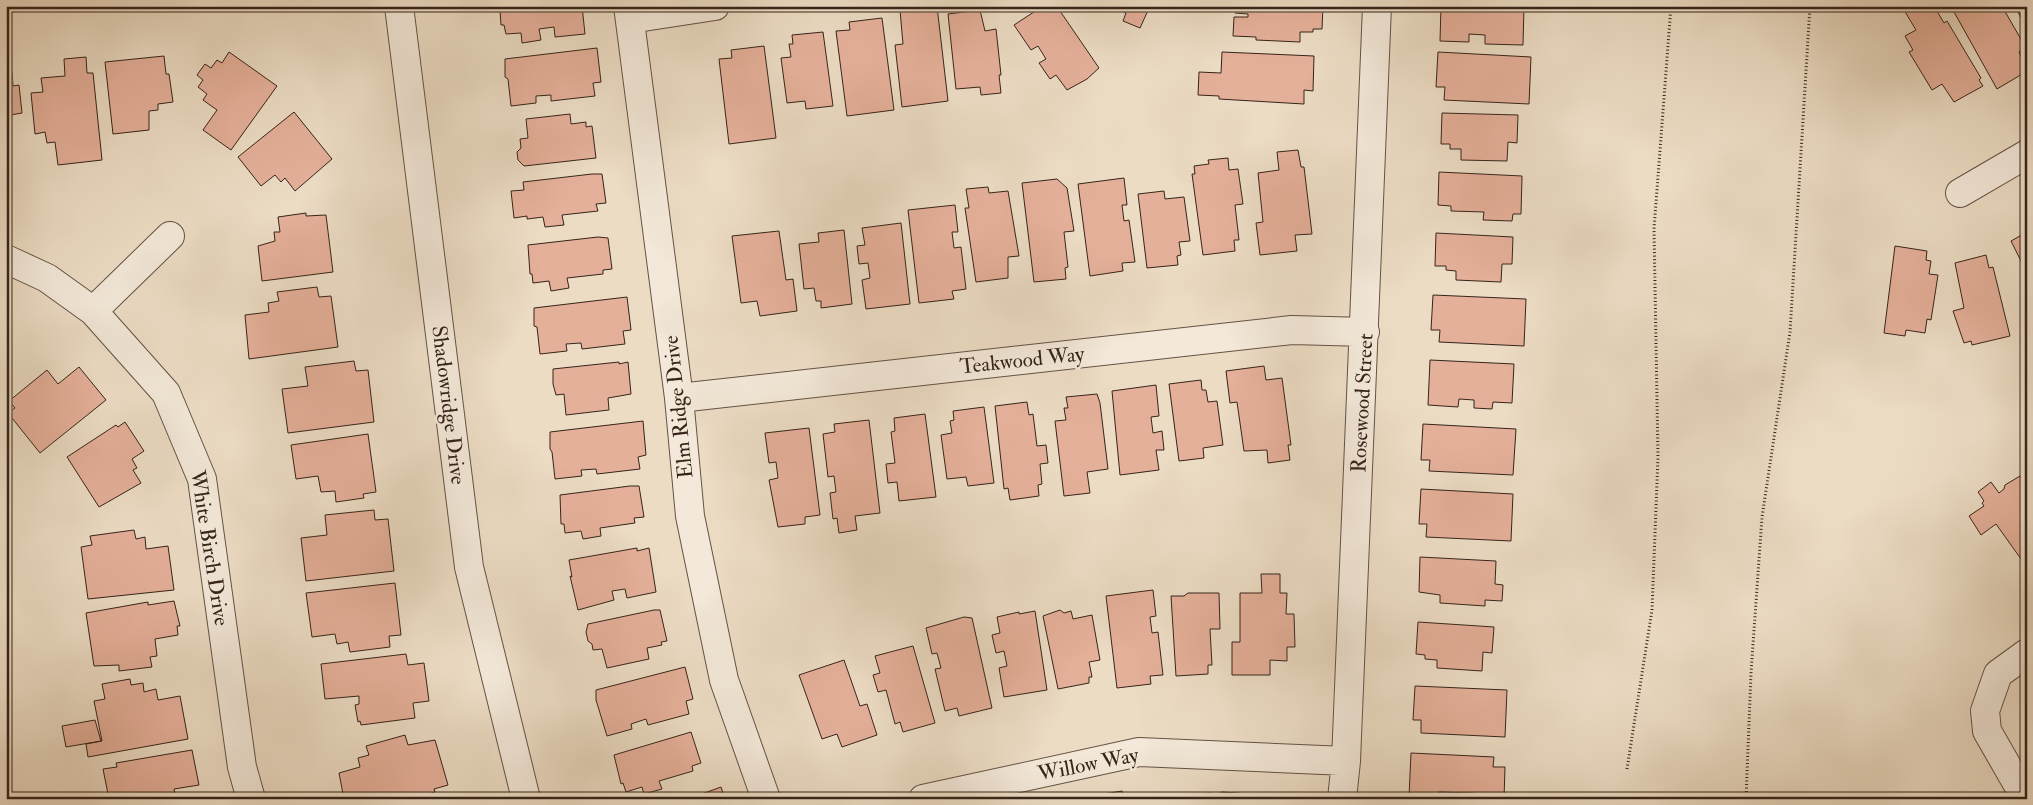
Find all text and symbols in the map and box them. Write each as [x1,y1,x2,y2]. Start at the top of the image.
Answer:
street label: Shadowridge Drive [425,324,472,486]
street label: Rosewood Street [1345,333,1380,473]
street label: Elm Ridge Drive [658,334,699,480]
street label: Teakwood Way [958,340,1086,380]
street label: White Birch Drive [184,467,235,628]
street label: Willow Way [1034,741,1142,788]

